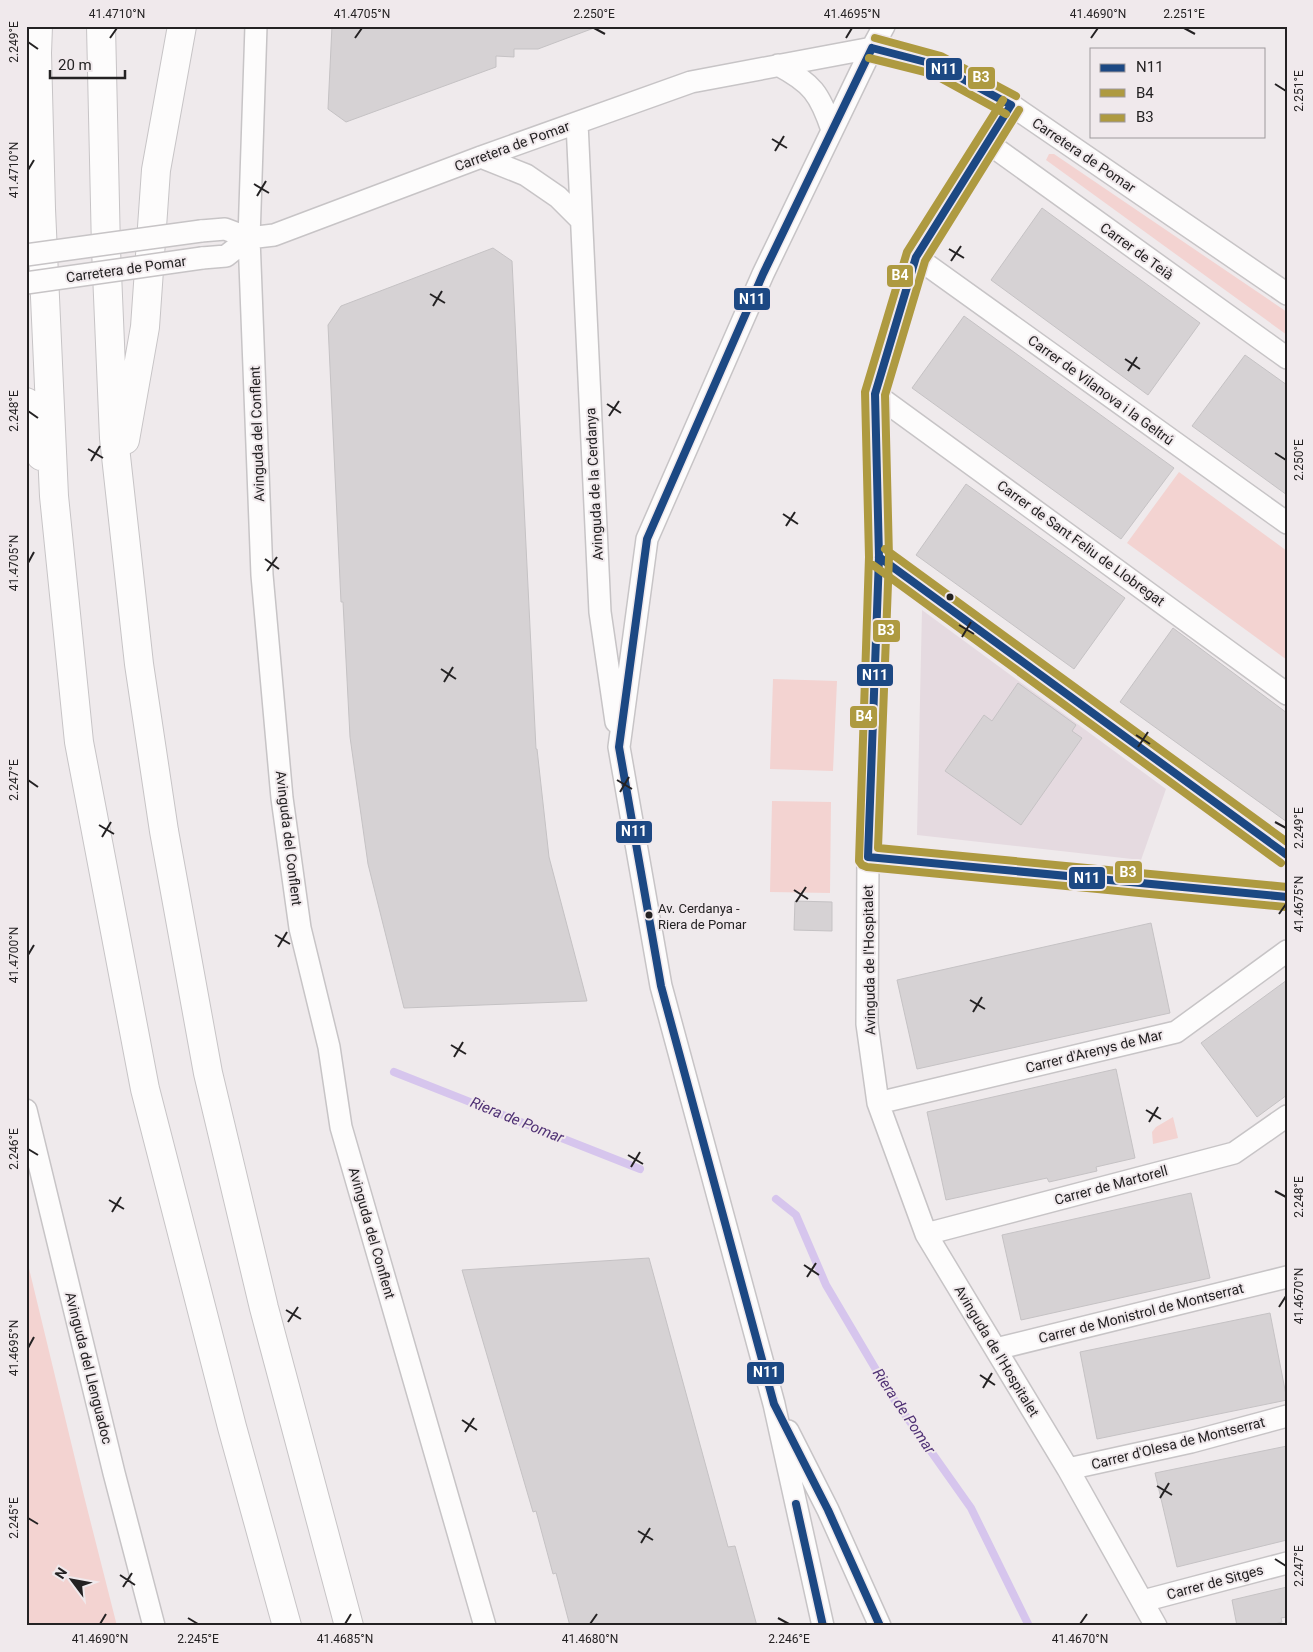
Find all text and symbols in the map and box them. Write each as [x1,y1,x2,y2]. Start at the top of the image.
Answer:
text: 41.4710°N [89,7,145,21]
text: 41.4705°N [334,7,390,21]
text: 2.250°E [573,7,615,21]
text: 41.4695°N [824,7,880,21]
text: 41.4690°N [1070,7,1126,21]
text: 2.251°E [1163,7,1205,21]
text: 2.249°E [7,21,21,63]
scale bar [50,48,125,80]
legend [1090,48,1266,138]
text: 20 m [58,56,92,74]
line badge: N11 [925,57,963,81]
text: N11 [1136,58,1164,76]
text: N11 [931,61,957,77]
line badge: B3 [967,66,996,90]
text: B3 [973,69,989,85]
text: 2.251°E [1292,70,1306,112]
text: B4 [1136,84,1154,102]
text: B3 [1136,108,1154,126]
street label: Carretera de Pomar [1029,114,1139,196]
street label: Carretera de Pomar [452,118,572,174]
text: 41.4710°N [7,142,21,198]
street label: Carrer de Teià [1097,219,1177,283]
street label: Carretera de Pomar [65,253,187,285]
line badge: B4 [886,264,914,288]
text: B4 [892,267,908,283]
line badge: N11 [733,287,771,311]
text: N11 [739,291,765,307]
street label: Carrer de Vilanova i la Geltrú [1025,332,1177,448]
street label: Avinguda del Conflent [247,365,267,502]
text: 2.248°E [7,390,21,432]
street label: Avinguda de la Cerdanya [582,407,606,561]
text: 2.250°E [1292,439,1306,481]
street label: Carrer de Sant Feliu de Llobregat [994,477,1168,609]
text: 41.4705°N [7,535,21,591]
unlabelled marker [945,592,955,602]
line badge: B3 [872,619,901,643]
text: B3 [878,622,894,638]
line badge: N11 [856,663,894,687]
text: N11 [862,667,888,683]
line badge: B4 [849,705,878,729]
text: B4 [856,708,872,724]
text: 2.247°E [7,759,21,801]
street label: Avinguda del Conflent [273,770,305,907]
text: 2.249°E [1292,807,1306,849]
line badge: N11 [615,820,653,844]
text: N11 [621,823,647,839]
line badge: B3 [1114,860,1143,884]
text: B3 [1120,864,1136,880]
line badge: N11 [1068,866,1106,890]
text: N11 [1074,870,1100,886]
text: 41.4675°N [1292,876,1306,932]
street label: Avinguda de l'Hospitalet [860,884,878,1035]
place label: Av. Cerdanya - Riera de Pomar [658,901,747,932]
marker: Av. Cerdanya - Riera de Pomar [644,910,654,920]
text: 41.4700°N [7,927,21,983]
street label: Carrer d'Arenys de Mar [1024,1026,1165,1076]
water label: Riera de Pomar [468,1093,567,1147]
text: 2.246°E [7,1128,21,1170]
street label: Carrer de Martorell [1053,1162,1169,1208]
street label: Avinguda del Conflent [346,1165,399,1301]
text: 2.248°E [1292,1176,1306,1218]
text: 41.4670°N [1292,1268,1306,1324]
street label: Carrer de Monistrol de Montserrat [1037,1280,1245,1346]
street label: Avinguda de l'Hospitalet [952,1283,1043,1420]
street label: Avinguda del Llenguadoc [62,1290,116,1446]
text: 41.4695°N [7,1320,21,1376]
line badge: N11 [746,1361,785,1385]
text: N11 [753,1364,779,1380]
water label: Riera de Pomar [869,1365,940,1458]
street label: Carrer d'Olesa de Montserrat [1090,1414,1267,1472]
text: 2.245°E [7,1497,21,1539]
text: 2.247°E [1292,1545,1306,1587]
north arrow [48,1554,98,1604]
street label: Carrer de Sitges [1165,1561,1265,1603]
text: N [52,1565,70,1582]
text: 41.4690°N [72,1632,128,1646]
text: 2.245°E [177,1632,219,1646]
text: 41.4685°N [317,1632,373,1646]
text: 41.4680°N [562,1632,618,1646]
text: 2.246°E [768,1632,810,1646]
text: 41.4670°N [1052,1632,1108,1646]

